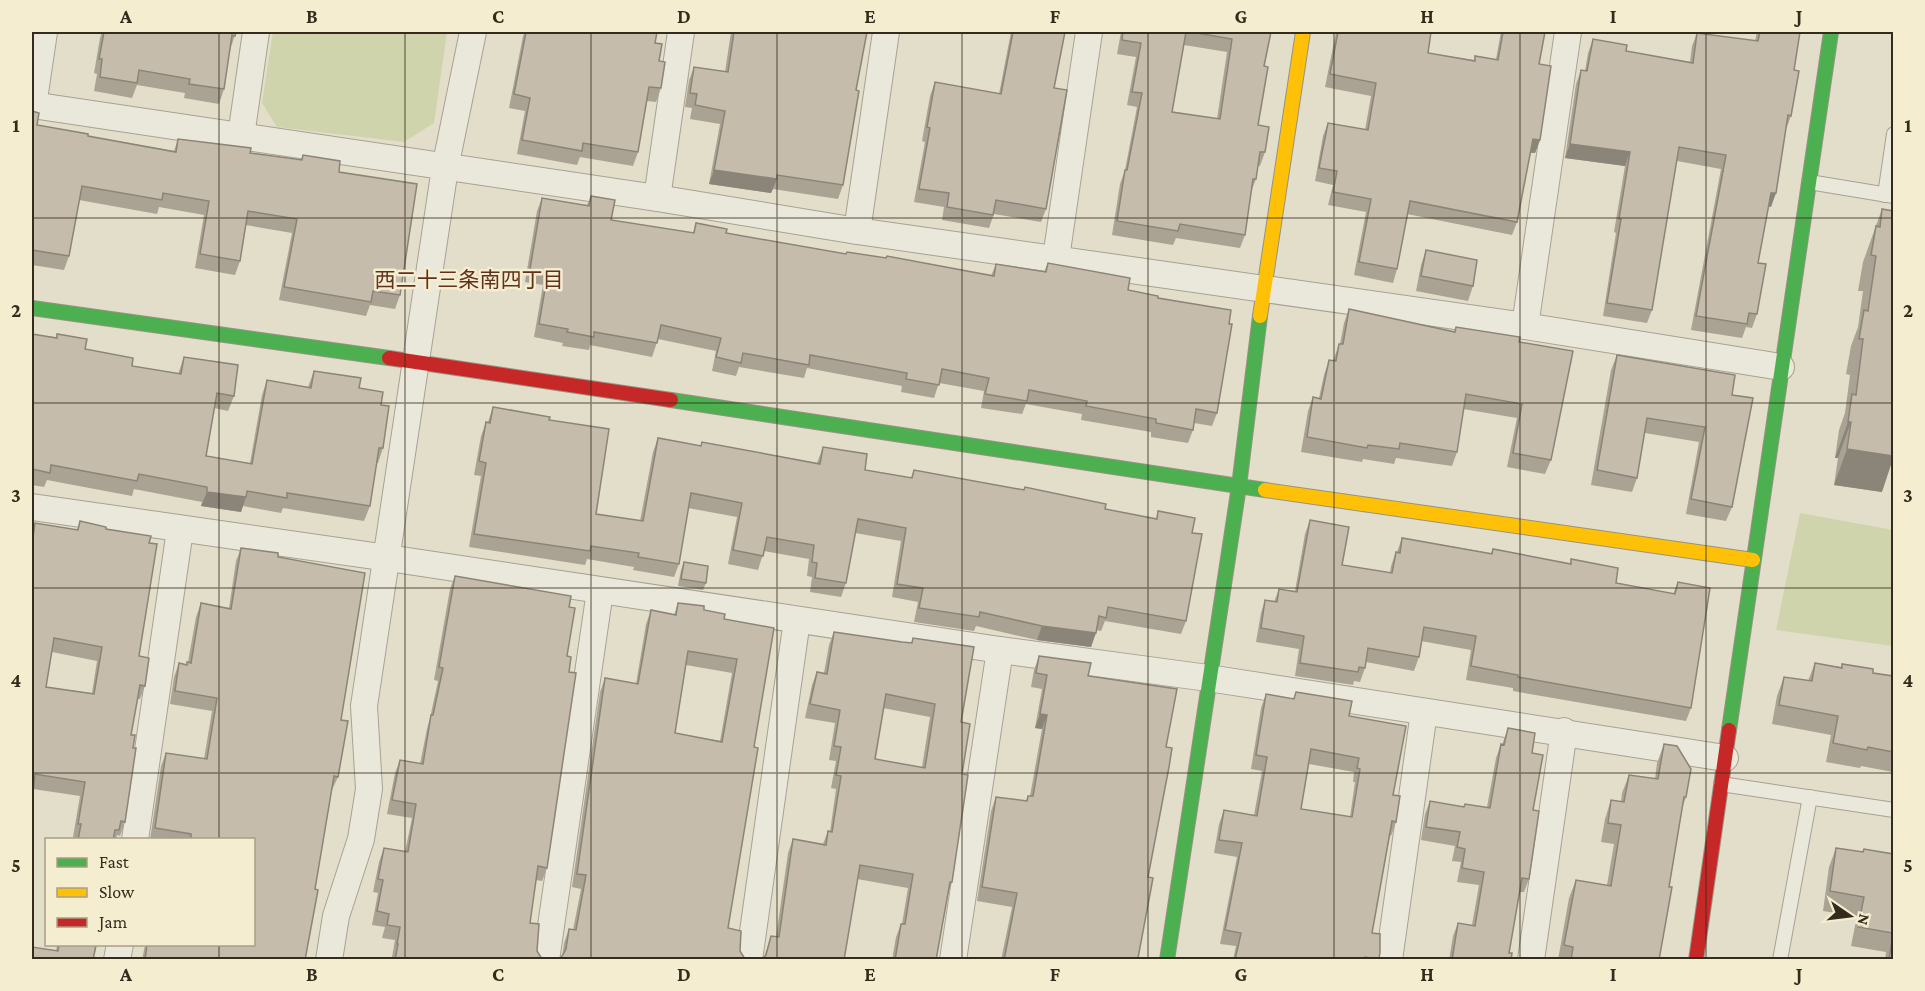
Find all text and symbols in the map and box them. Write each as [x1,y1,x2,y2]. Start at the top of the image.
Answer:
text: A [119,5,133,27]
text: B [306,5,318,27]
text: C [492,5,504,27]
text: D [677,5,691,27]
text: E [864,5,876,27]
text: F [1050,5,1061,27]
text: G [1235,5,1248,27]
text: H [1420,5,1434,27]
text: I [1610,5,1617,27]
text: J [1794,5,1803,27]
text: 1 [12,114,20,136]
text: 1 [1904,114,1912,136]
district label: 西二十三条南四丁目 [375,268,564,292]
text: 2 [11,299,21,321]
text: 2 [1903,299,1913,321]
text: 3 [11,484,21,506]
text: 3 [1903,484,1913,506]
text: 4 [11,669,22,691]
text: 4 [1903,669,1914,691]
legend [45,838,255,946]
text: Fast [99,852,130,872]
text: 5 [11,854,21,876]
text: 5 [1903,854,1913,876]
text: Slow [99,882,135,902]
north arrow [1820,886,1880,946]
text: Jam [97,912,128,932]
text: N [1854,912,1874,927]
text: A [119,963,133,985]
text: B [306,963,318,985]
text: C [492,963,504,985]
text: D [677,963,691,985]
text: E [864,963,876,985]
text: F [1050,963,1061,985]
text: G [1235,963,1248,985]
text: H [1420,963,1434,985]
text: I [1610,963,1617,985]
text: J [1794,963,1803,985]

